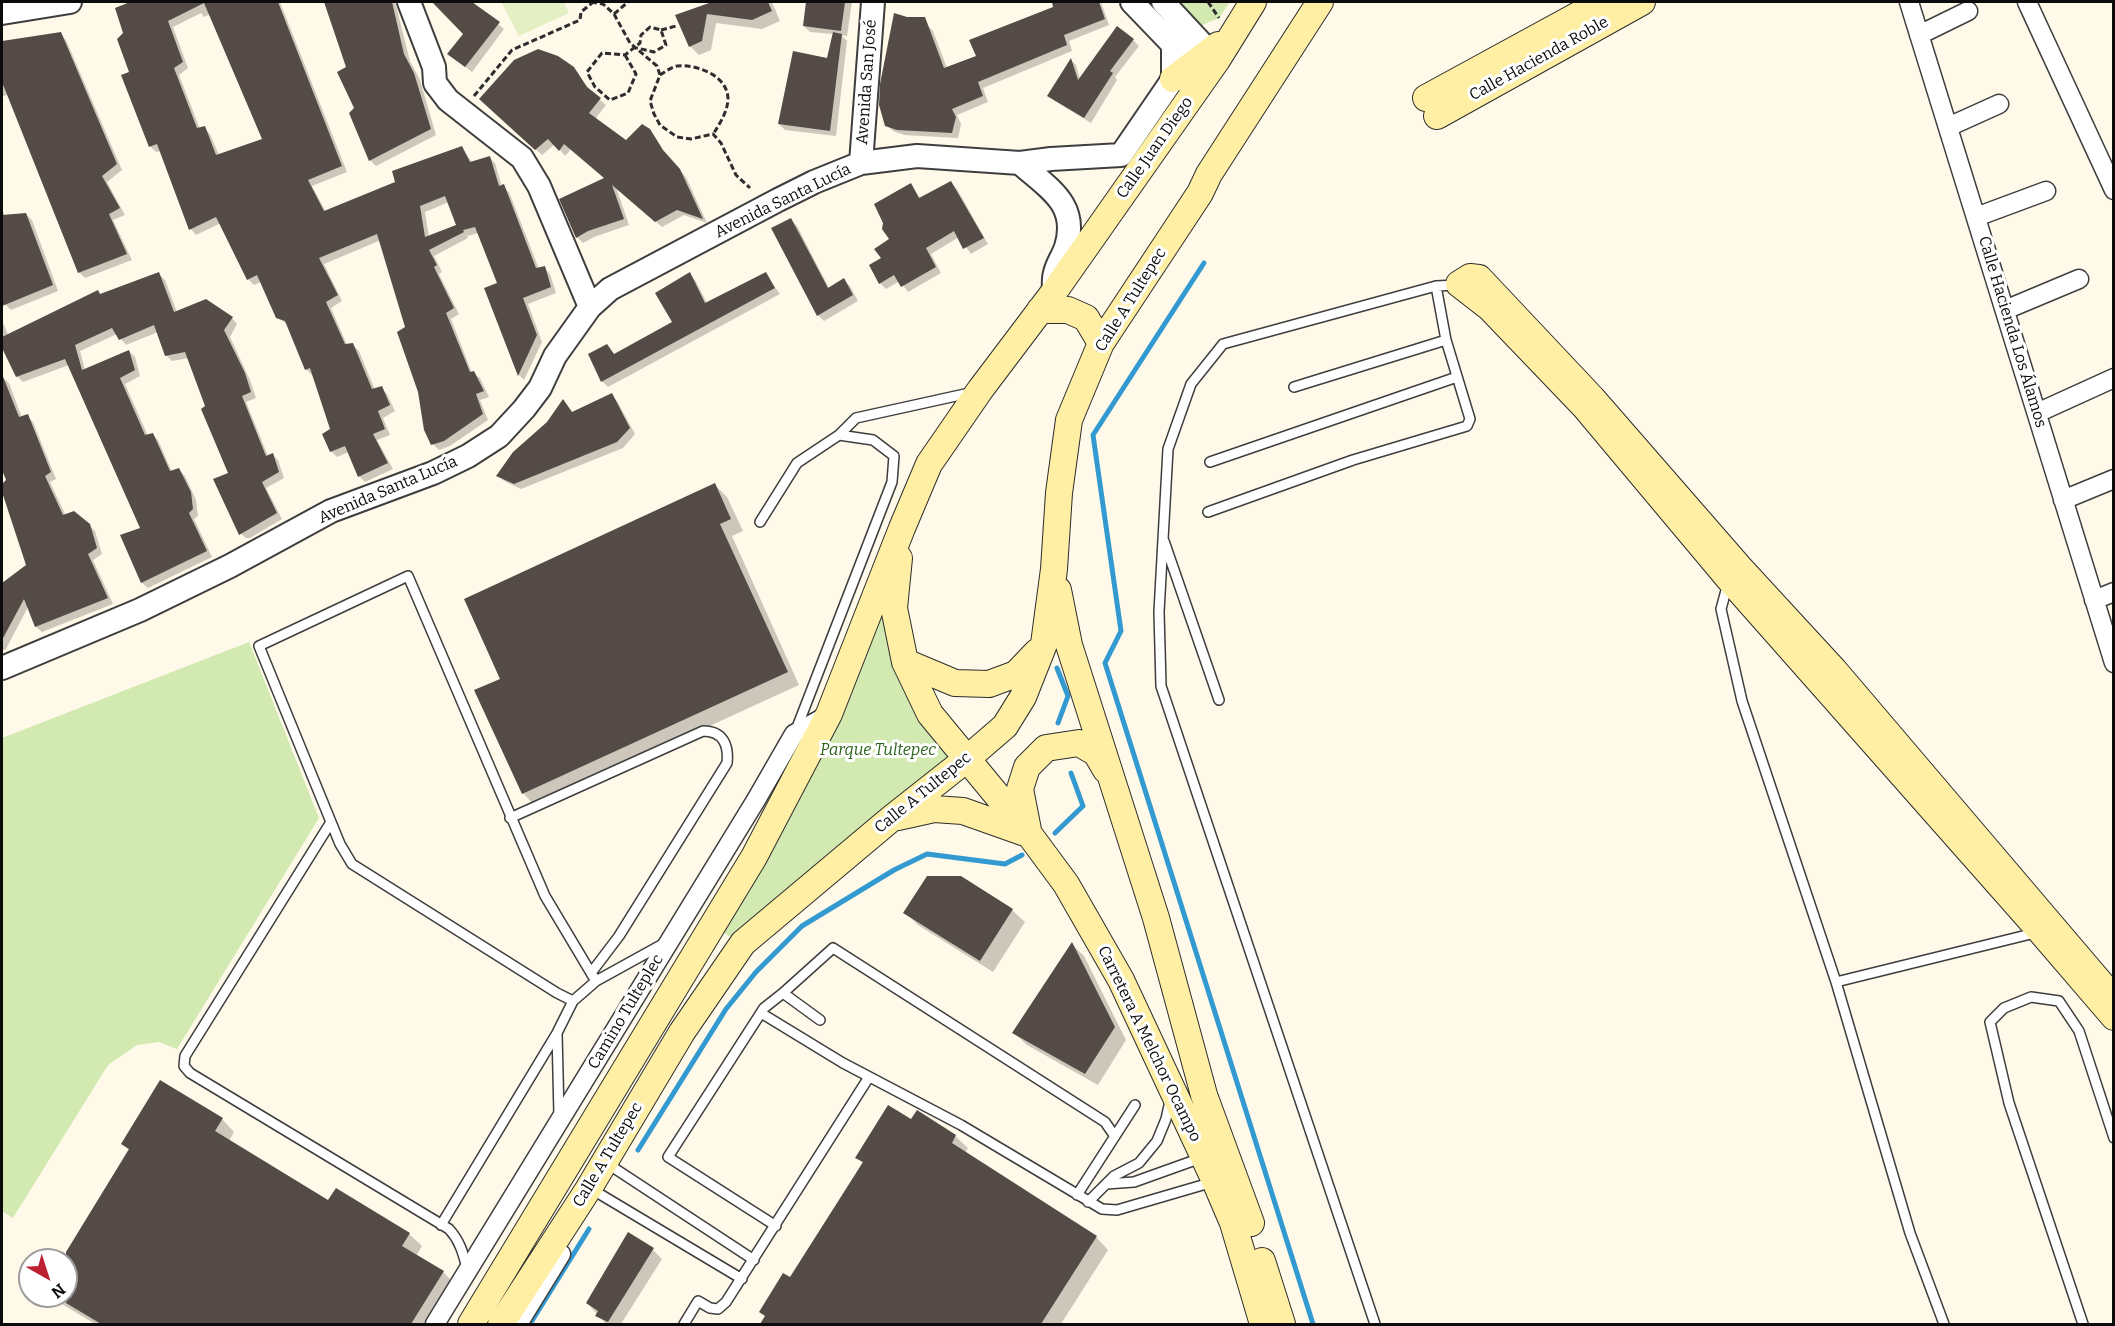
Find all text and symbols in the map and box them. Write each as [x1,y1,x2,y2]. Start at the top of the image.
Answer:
street label: Calle Hacienda Roble [1466,13,1612,105]
street label: Avenida San José [853,19,881,145]
street label: Calle Juan Diego [1113,93,1197,203]
street label: Avenida Santa Lucía [712,160,854,242]
street label: Calle Hacienda Los Álamos [1974,234,2050,430]
street label: Calle A Tultepec [1091,245,1171,355]
street label: Avenida Santa Lucía [316,452,460,528]
park label: Parque Tultepec [820,741,936,761]
street label: Calle A Tultepec [871,748,975,838]
street label: Carretera A Melchor Ocampo [1093,943,1205,1145]
street label: Camino Tulteplec [584,951,668,1073]
street label: Calle A Tultepec [569,1099,647,1211]
north arrow [18,1248,78,1308]
text: N [48,1280,69,1302]

